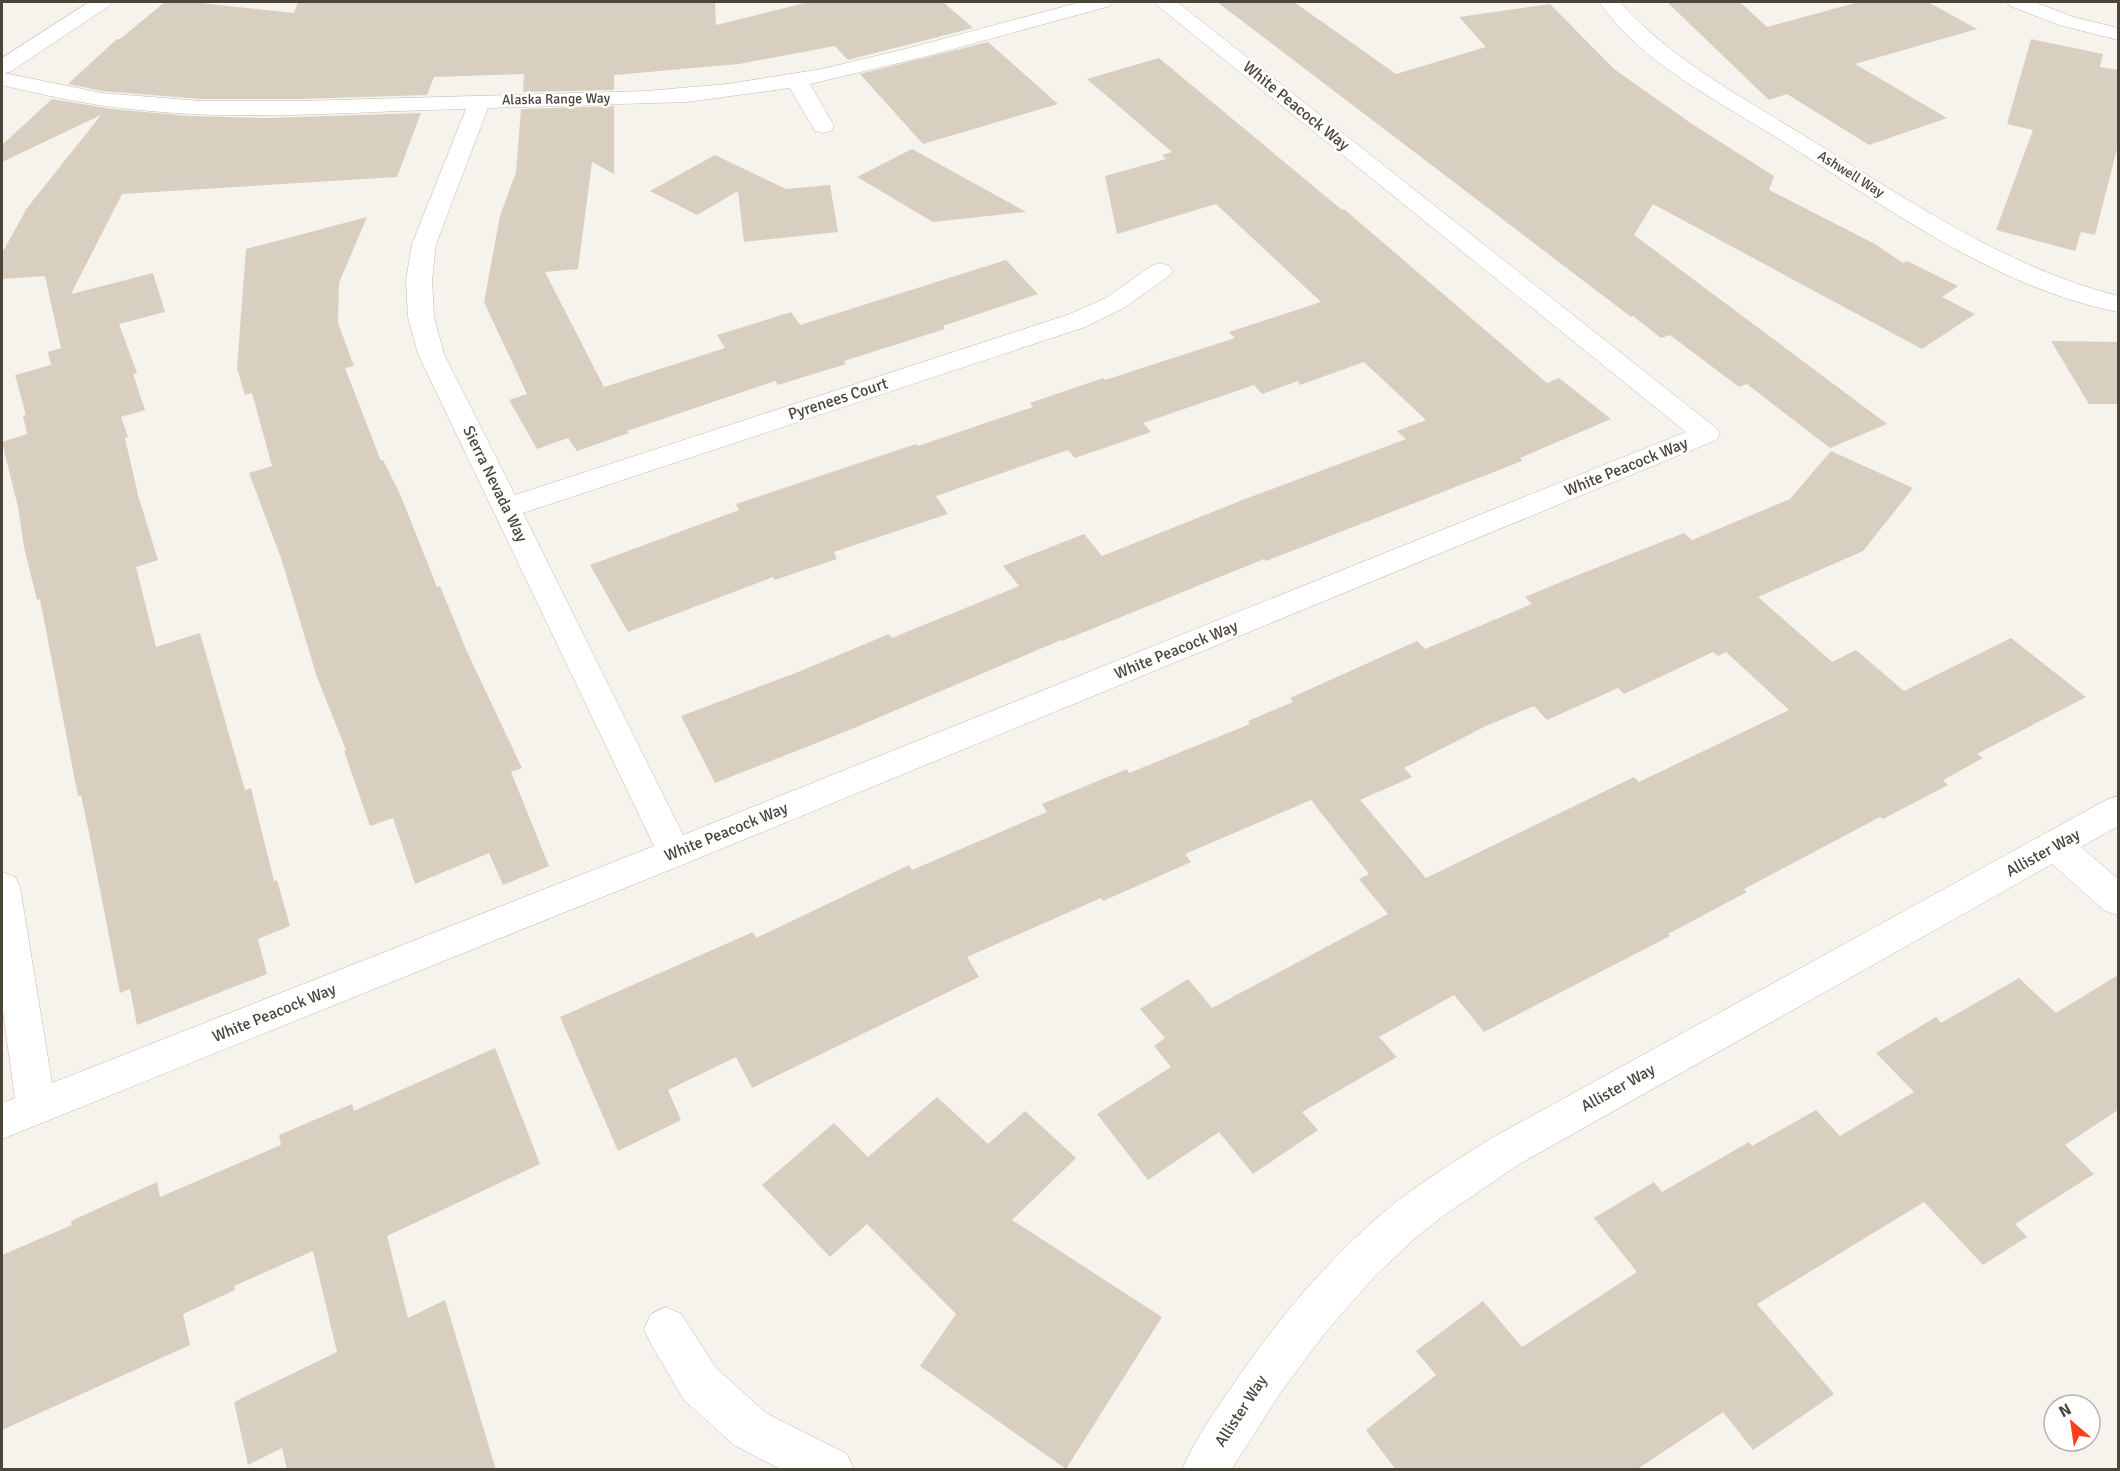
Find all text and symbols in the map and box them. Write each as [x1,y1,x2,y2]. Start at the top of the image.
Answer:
street label: White Peacock Way [1239,57,1354,155]
street label: Alaska Range Way [502,90,611,108]
street label: Ashwell Way [1815,147,1888,201]
street label: Pyrenees Court [786,373,891,425]
street label: Sierra Nevada Way [458,423,532,546]
street label: White Peacock Way [1561,433,1691,501]
street label: White Peacock Way [1111,616,1241,684]
street label: White Peacock Way [661,798,791,866]
street label: Allister Way [2003,824,2084,881]
street label: White Peacock Way [209,979,339,1047]
street label: Allister Way [1578,1059,1659,1116]
street label: Allister Way [1210,1371,1272,1451]
north arrow [2042,1393,2102,1453]
text: N [2055,1399,2075,1422]

